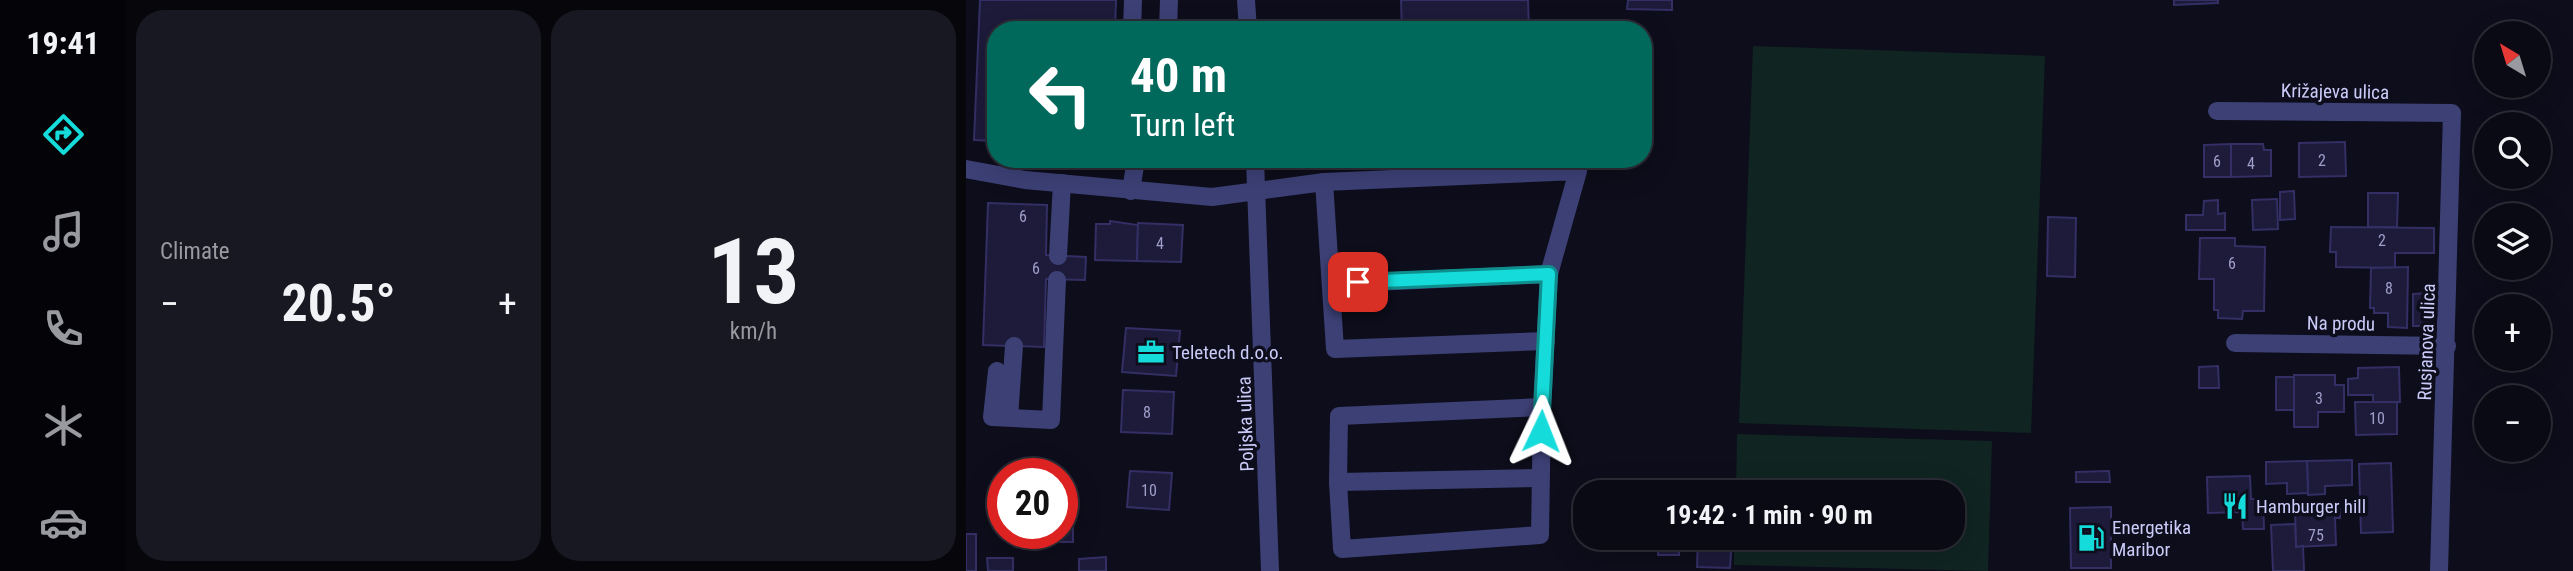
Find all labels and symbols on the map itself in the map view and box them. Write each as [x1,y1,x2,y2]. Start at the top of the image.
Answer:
north arrow [2474,21,2552,98]
street label: Križajeva ulica [2281,79,2389,104]
house number: 2 [2318,151,2326,170]
house number: 6 [2213,152,2221,171]
house number: 4 [2247,154,2255,173]
house number: 6 [1019,207,1027,226]
house number: 2 [2378,231,2386,250]
house number: 4 [1156,234,1164,253]
pin [1328,252,1388,312]
house number: 6 [2228,254,2236,273]
house number: 6 [1032,259,1040,278]
house number: 8 [2385,279,2393,298]
street label: Rusjanova ulica [2413,283,2440,401]
street label: Na produ [2307,311,2375,336]
office icon: Teletech d.o.o. [1136,337,1166,367]
place label: Teletech d.o.o. [1172,341,1284,364]
street label: Poljska ulica [1232,376,1259,472]
house number: 3 [2315,389,2323,408]
position arrow [1504,394,1578,468]
house number: 8 [1143,403,1151,422]
house number: 10 [2369,409,2385,428]
speed limit sign: 20 [987,458,1078,549]
house number: 10 [1141,481,1157,500]
restaurant icon: Hamburger hill [2220,491,2250,521]
place label: Hamburger hill [2256,495,2366,518]
place label: Energetika Maribor [2112,516,2191,561]
fuel station icon: Energetika Maribor [2076,523,2106,553]
house number: 75 [2308,526,2324,545]

